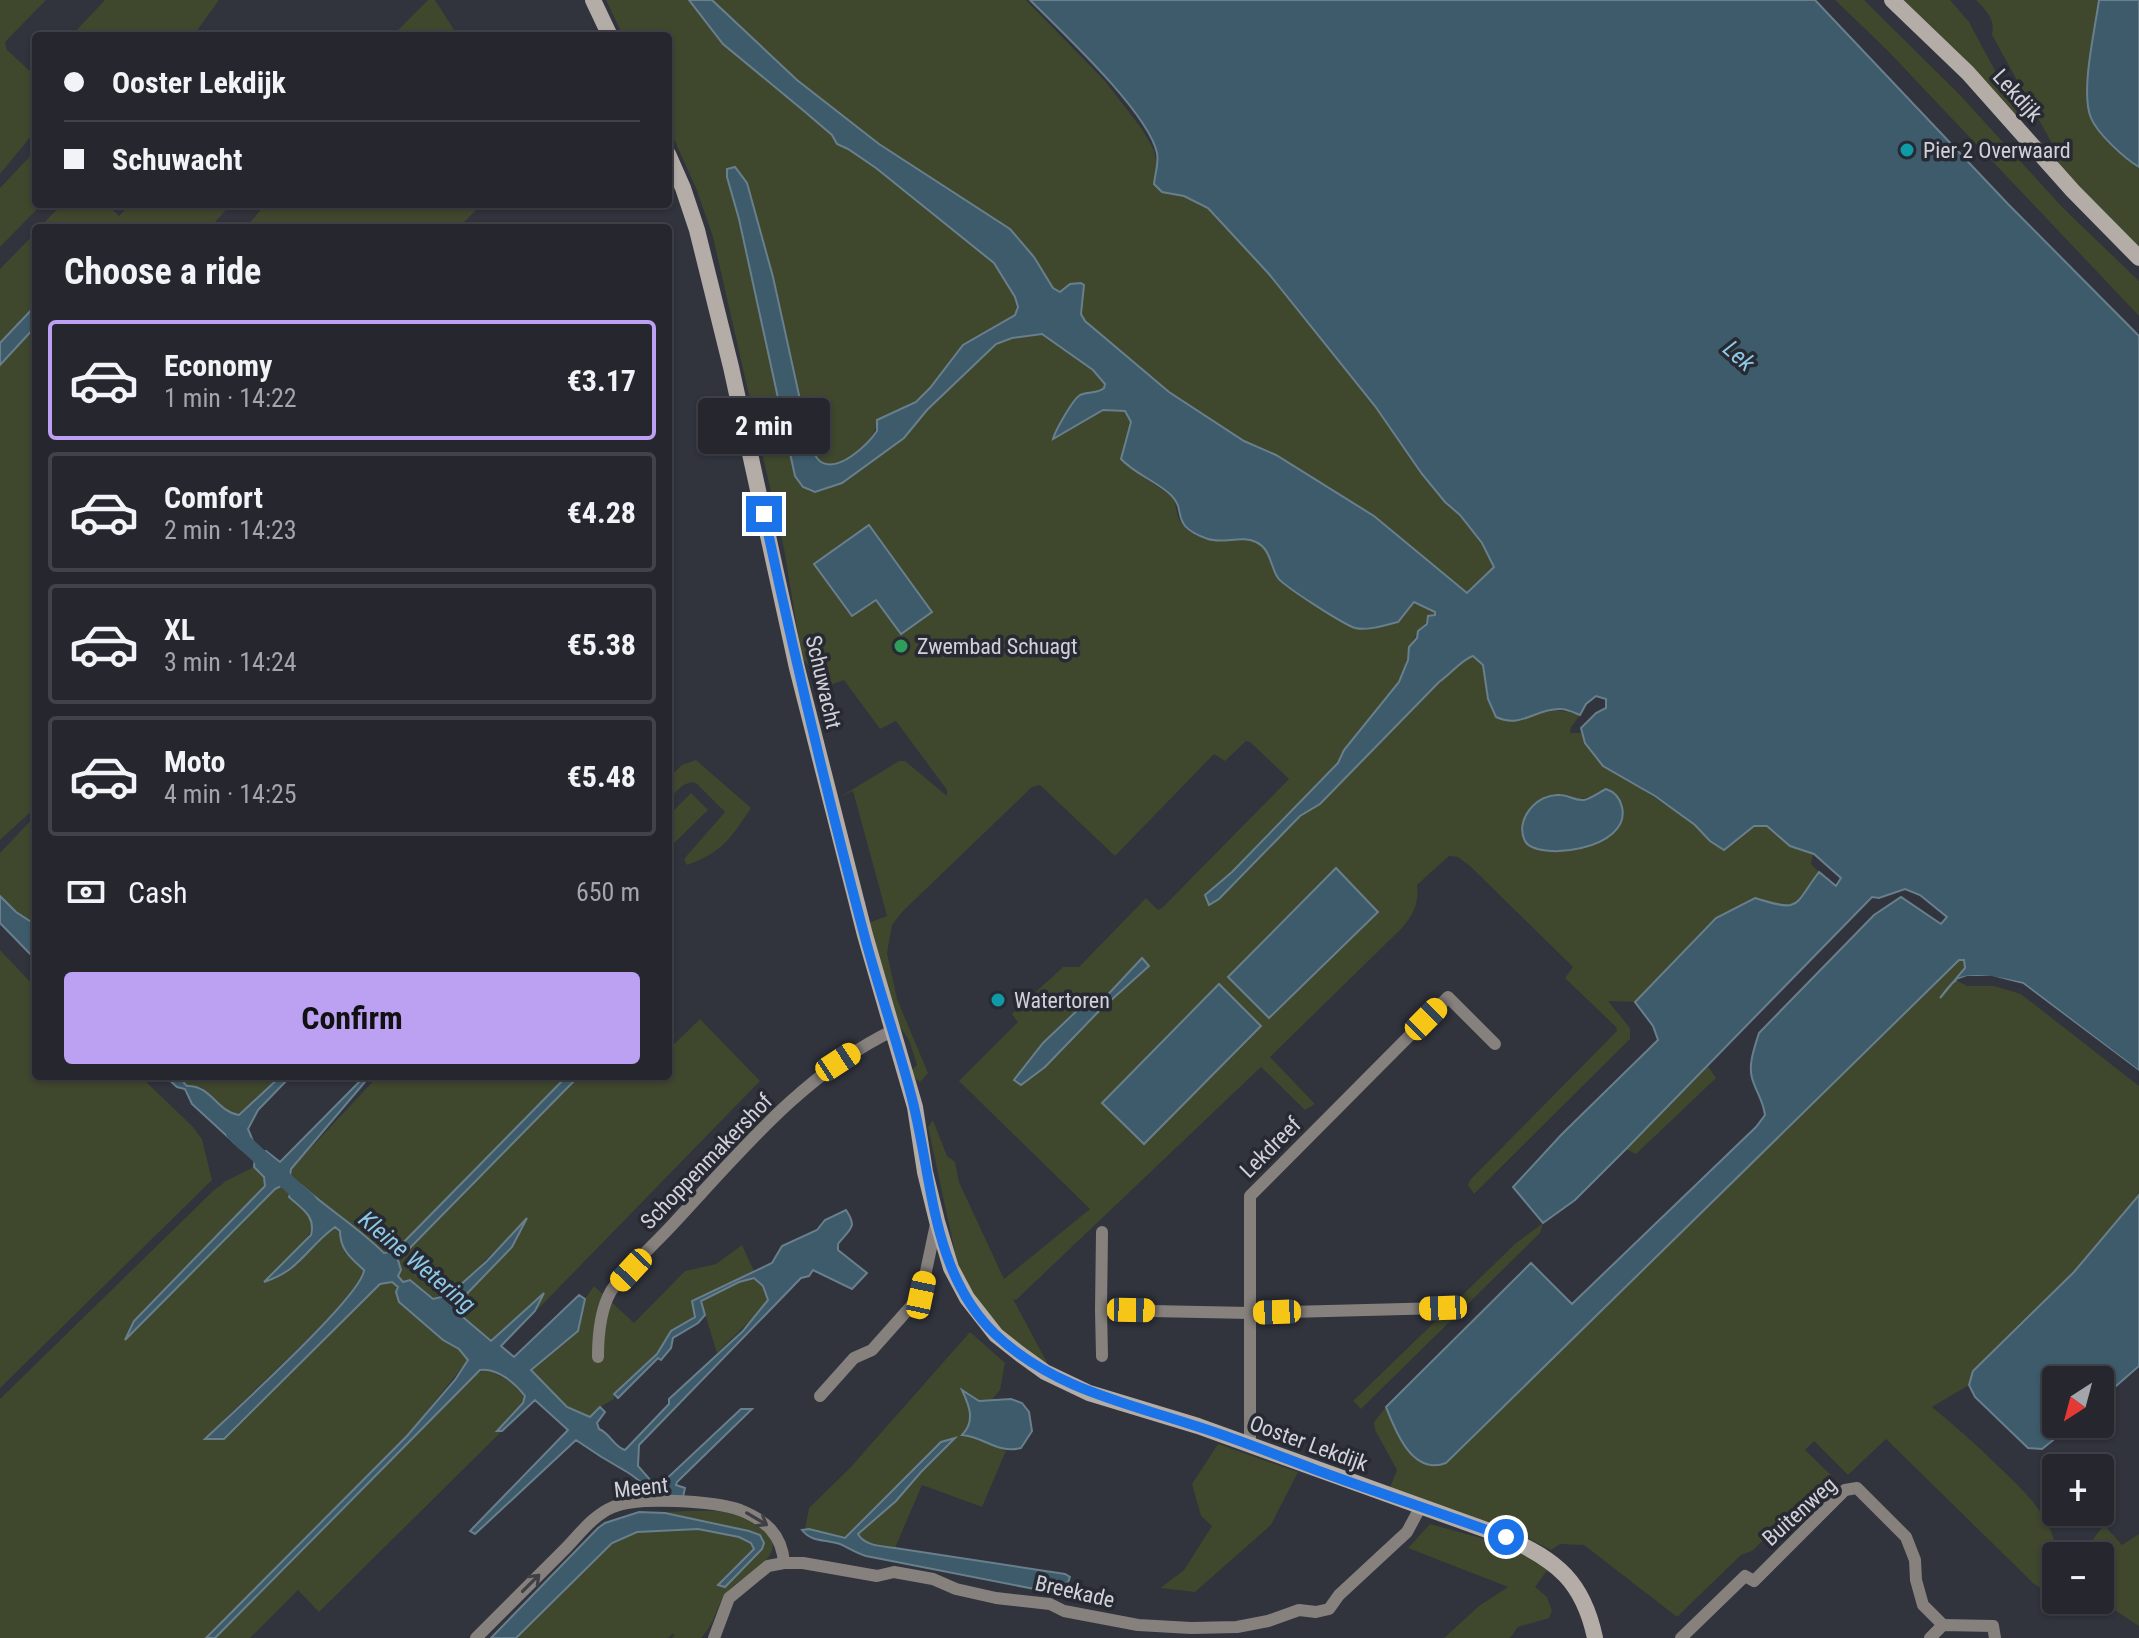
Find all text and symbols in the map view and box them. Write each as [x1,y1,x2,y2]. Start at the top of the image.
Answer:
street label: Lekdijk [1988,64,2047,127]
text: Ooster Lekdijk [112,65,286,100]
place label: Pier 2 Overwaard [1923,138,2071,163]
marker: Pier 2 Overwaard [1898,141,1916,159]
text: Schuwacht [112,142,242,177]
text: Choose a ride [64,251,261,293]
water label: Lek [1718,335,1761,378]
icon: car [68,344,140,416]
text: Economy [164,348,272,383]
text: €3.17 [567,363,636,398]
text: 1 min · 14:22 [164,383,297,413]
callout: 2 min [698,398,830,454]
text: 2 min [735,411,793,441]
icon: car [68,476,140,548]
text: Comfort [164,480,263,515]
text: €4.28 [567,495,636,530]
route end [746,496,782,532]
text: 2 min · 14:23 [164,515,297,545]
icon: car [68,608,140,680]
text: XL [164,612,195,647]
text: €5.38 [567,627,636,662]
street label: Schuwacht [801,633,846,731]
place label: Zwembad Schuagt [917,634,1077,659]
marker: Zwembad Schuagt [892,637,910,655]
text: 3 min · 14:24 [164,647,297,677]
icon: car [68,740,140,812]
text: Moto [164,744,225,779]
text: €5.48 [567,759,636,794]
text: 4 min · 14:25 [164,779,297,809]
icon: cash [64,870,108,914]
text: Cash [128,875,188,910]
text: 650 m [576,877,640,907]
button: Confirm [64,972,640,1064]
place label: Watertoren [1014,988,1110,1013]
marker: Watertoren [989,991,1007,1009]
car [1401,994,1451,1044]
car [811,1039,865,1085]
street label: Schoppenmakershof [635,1088,777,1234]
street label: Lekdreef [1235,1112,1306,1183]
water label: Kleine Wetering [353,1205,481,1319]
car [606,1244,656,1296]
car [904,1269,938,1321]
car [1419,1295,1467,1321]
car [1107,1298,1155,1322]
car [1253,1299,1301,1325]
north arrow [2042,1366,2114,1438]
map controls [2042,1366,2114,1614]
street label: Ooster Lekdijk [1246,1410,1372,1476]
button: + [2042,1454,2114,1526]
street label: Meent [613,1472,669,1503]
street label: Buitenweg [1757,1472,1841,1551]
one-way arrow [745,1511,768,1527]
route start [1488,1519,1524,1555]
button: − [2042,1542,2114,1614]
street label: Breekade [1033,1570,1117,1613]
one-way arrow [521,1574,540,1593]

